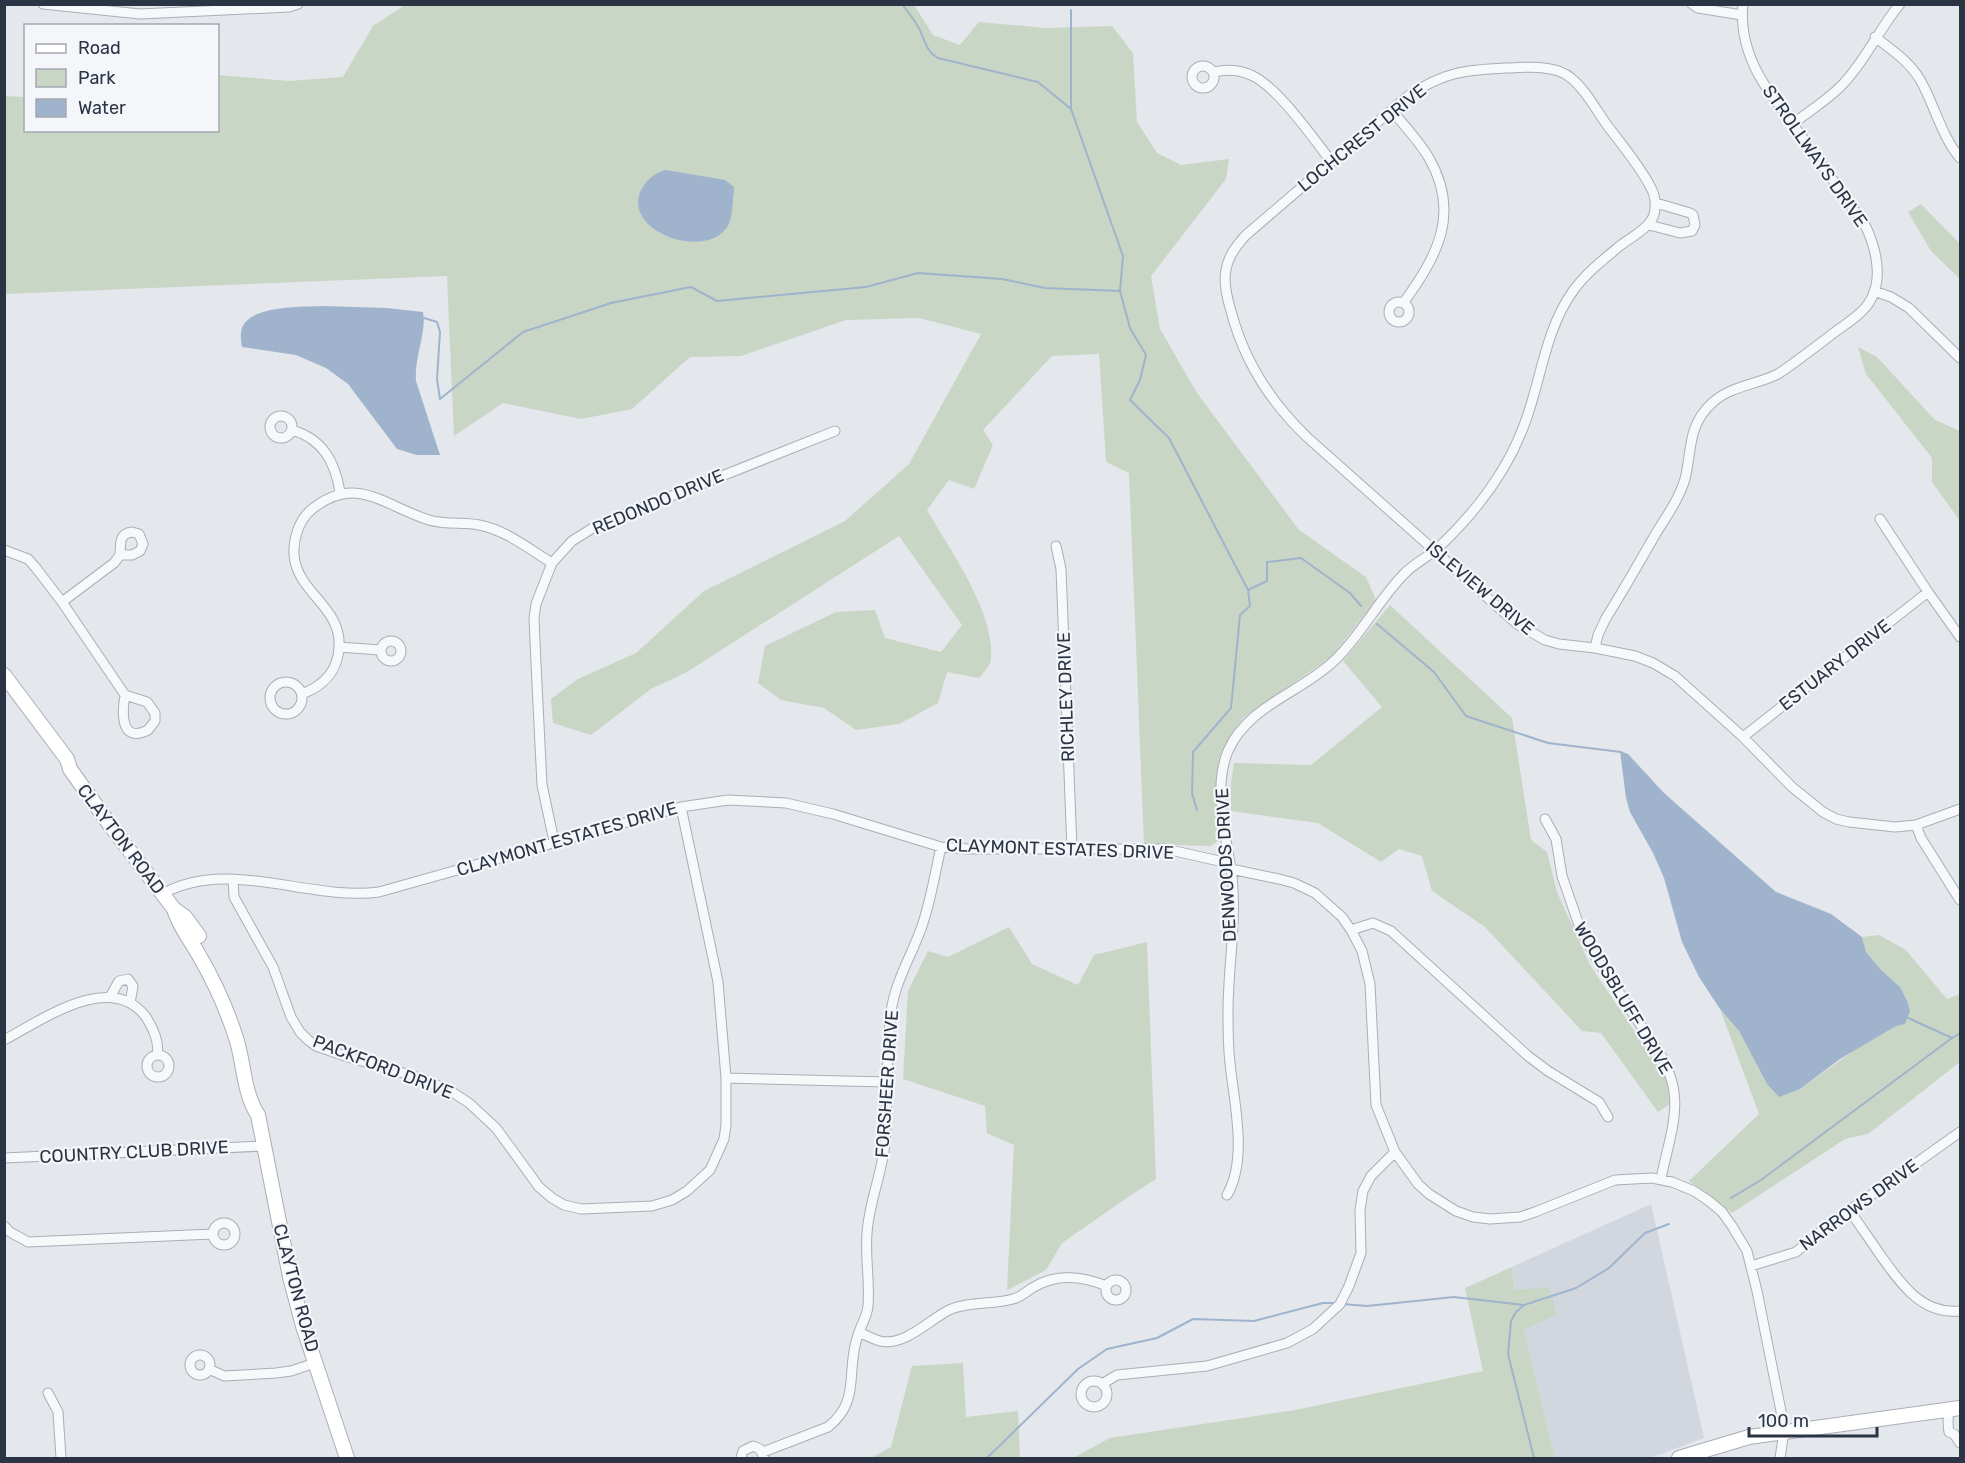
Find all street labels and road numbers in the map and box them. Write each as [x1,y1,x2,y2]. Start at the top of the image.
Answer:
street label: LOCHCREST DRIVE [1293,79,1431,197]
street label: STROLLWAYS DRIVE [1758,81,1872,231]
street label: REDONDO DRIVE [589,464,727,540]
street label: ISLEVIEW DRIVE [1421,536,1539,640]
street label: ESTUARY DRIVE [1775,615,1895,715]
street label: RICHLEY DRIVE [1053,632,1079,762]
street label: CLAYTON ROAD [72,780,170,898]
street label: DENWOODS DRIVE [1211,787,1241,943]
street label: CLAYMONT ESTATES DRIVE [454,797,680,881]
street label: CLAYMONT ESTATES DRIVE [945,834,1175,864]
street label: WOODSBLUFF DRIVE [1569,918,1677,1078]
street label: FORSHEER DRIVE [871,1009,903,1159]
street label: PACKFORD DRIVE [310,1030,456,1104]
street label: COUNTRY CLUB DRIVE [39,1136,229,1168]
street label: NARROWS DRIVE [1795,1154,1923,1256]
street label: CLAYTON ROAD [268,1221,324,1355]

